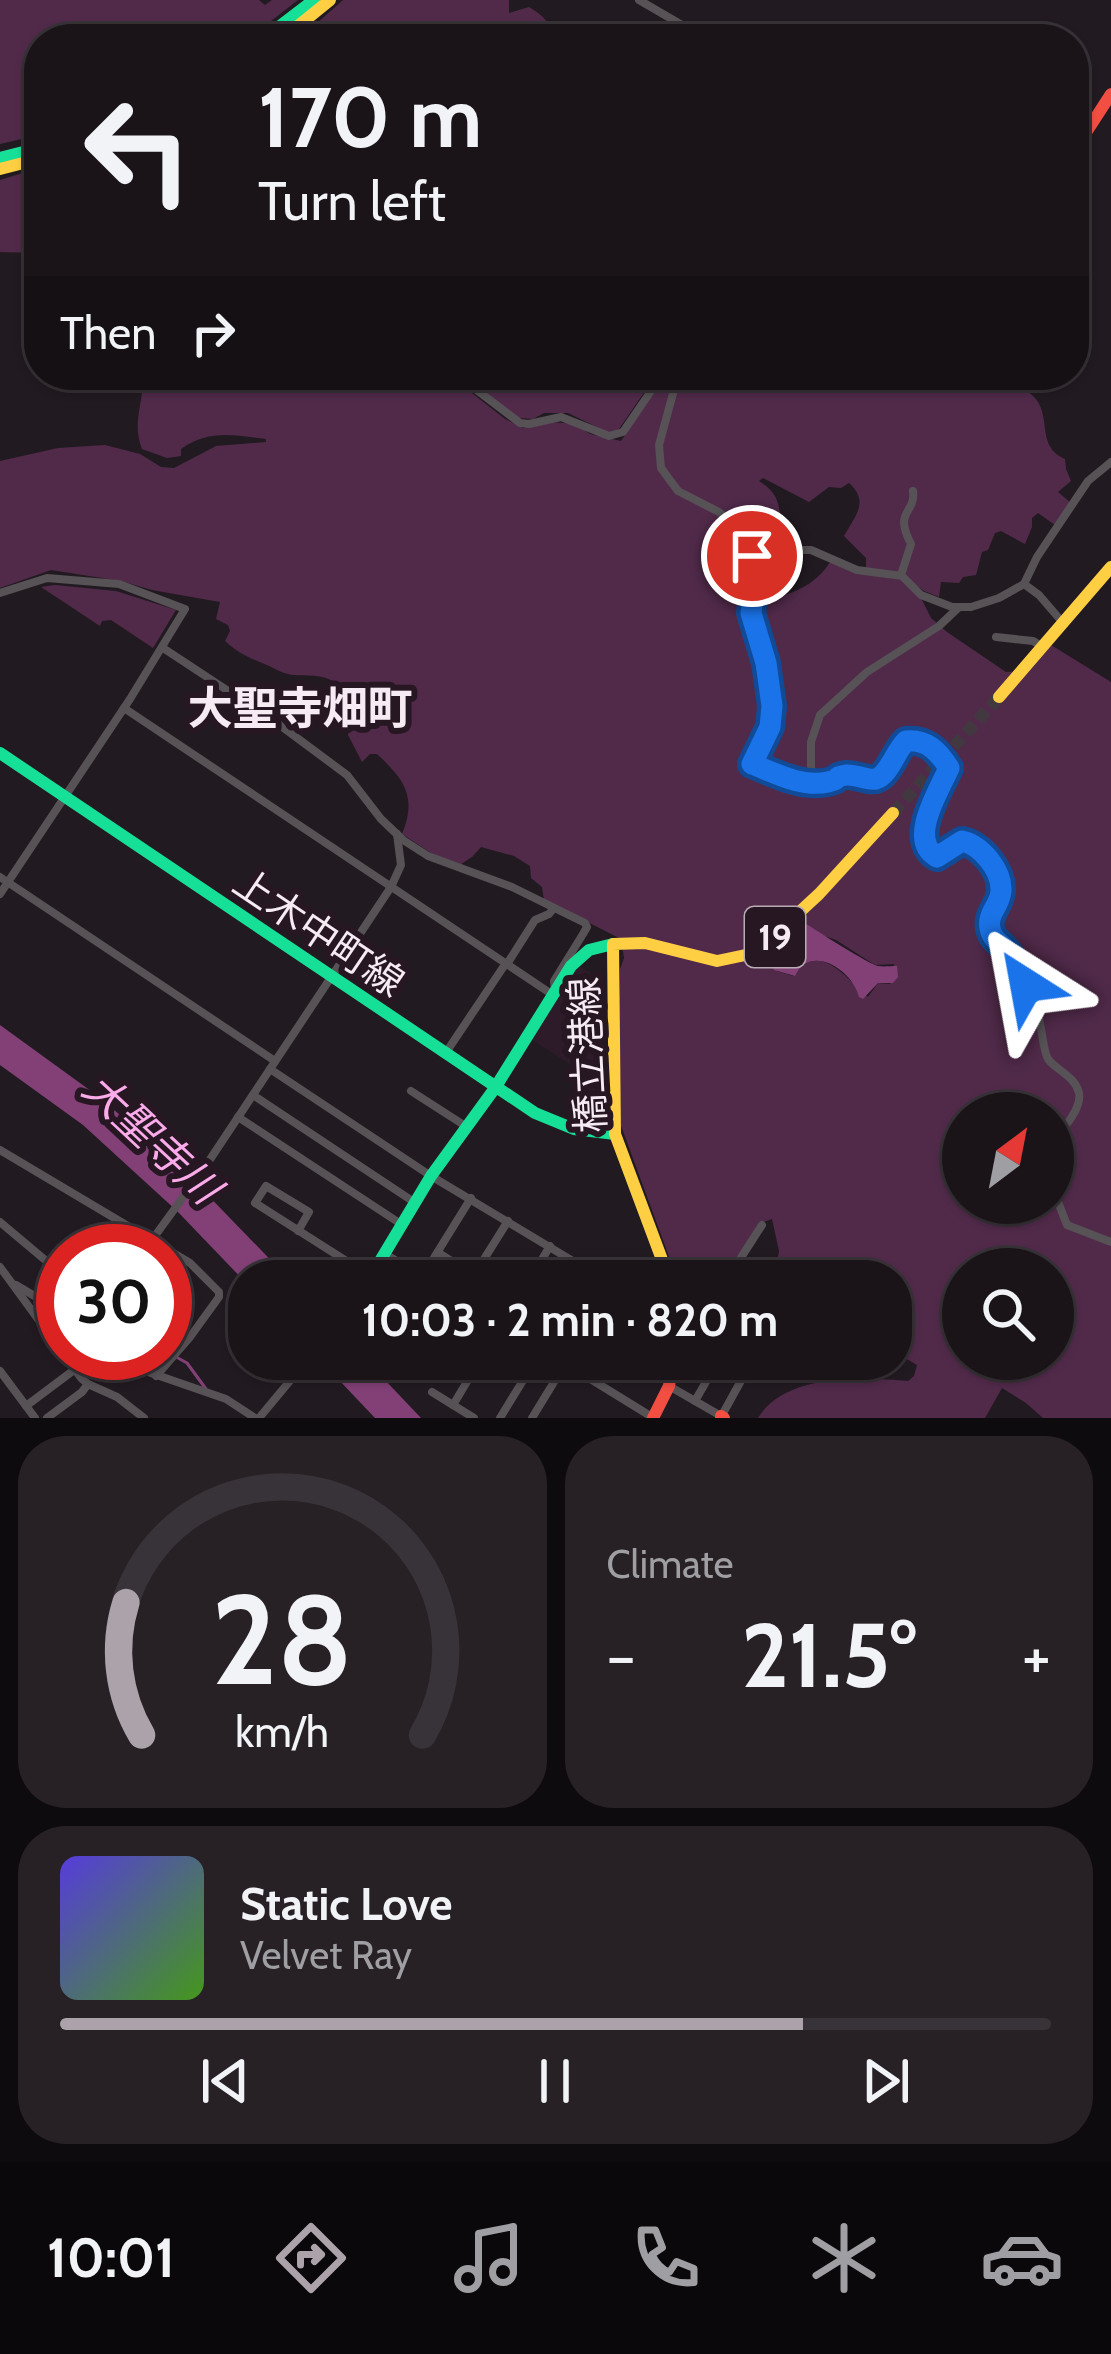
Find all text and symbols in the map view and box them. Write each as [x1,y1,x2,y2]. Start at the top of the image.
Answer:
text: 170 m [258,66,482,168]
icon: left [60,72,216,228]
text: Turn left [258,168,446,234]
icon: right [180,300,246,366]
text: Then [60,306,156,360]
pin [701,505,803,607]
icon: arrive [719,523,785,589]
district label: 大聖寺畑町 [187,681,413,735]
street label: 上木中町線 [225,858,413,1006]
road number: 19 [745,907,805,967]
position arrow [963,922,1089,1048]
street label: 橋立港線 [559,976,615,1134]
water label: 大聖寺川 [73,1062,234,1217]
north arrow [942,1092,1074,1224]
map controls [942,1092,1074,1380]
speed limit sign: 30 [36,1224,192,1380]
button: search [942,1248,1074,1380]
text: 10:03 · 2 min · 820 m [362,1293,778,1347]
text: Climate [607,1540,733,1588]
text: 28 [212,1564,353,1715]
text: 21.5° [741,1600,916,1710]
text: − [607,1615,636,1696]
text: + [1022,1615,1051,1696]
text: km/h [235,1706,329,1758]
text: Static Love [240,1877,453,1931]
text: Velvet Ray [240,1931,412,1979]
icon: previous [192,2048,258,2114]
icon: pause [522,2048,588,2114]
icon: next [853,2048,919,2114]
icon: directions [269,2216,353,2300]
icon: music [447,2216,531,2300]
icon: phone [624,2216,708,2300]
icon: climate [802,2216,886,2300]
icon: car [980,2216,1064,2300]
text: 10:01 [47,2225,175,2291]

